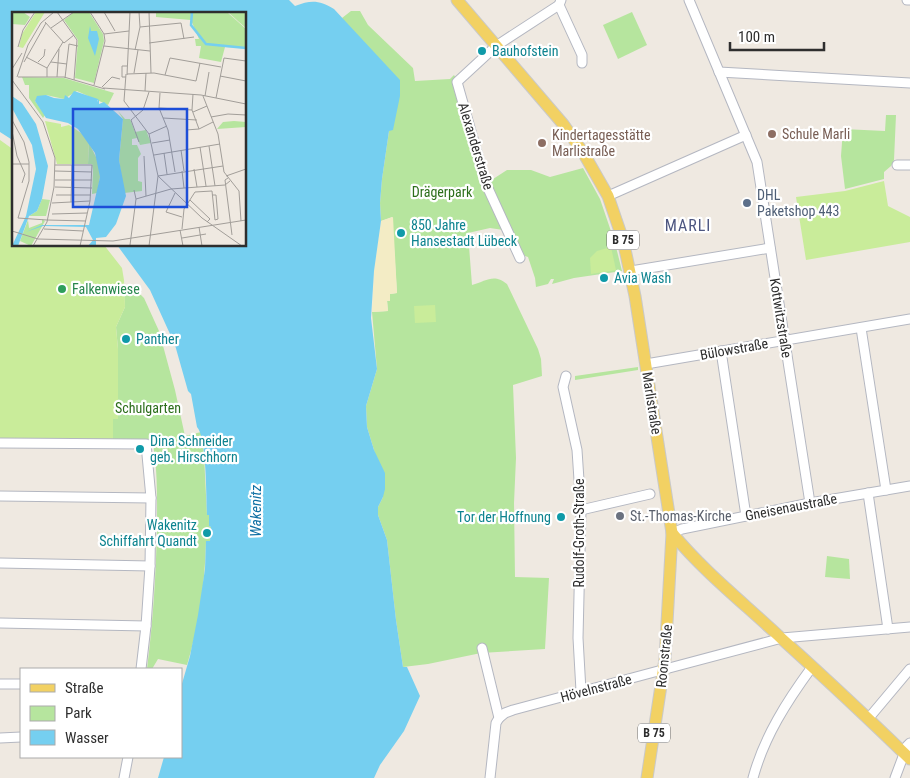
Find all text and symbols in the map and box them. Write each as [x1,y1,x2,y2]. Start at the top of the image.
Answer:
inset map [12,12,246,246]
scale bar [730,20,824,52]
text: 100 m [738,28,775,46]
place label: Bauhofstein [492,43,558,59]
marker: Bauhofstein [476,45,488,57]
street label: Alexanderstraße [455,100,497,192]
place label: Schule Marli [782,126,850,142]
place label: Kindertagesstätte Marlistraße [552,127,651,159]
marker: Schule Marli [766,128,778,140]
marker: Kindertagesstätte Marlistraße [536,137,548,149]
park label: Drägerpark [412,184,473,200]
place label: DHL Paketshop 443 [757,187,839,219]
marker: DHL Paketshop 443 [741,197,753,209]
district label: MARLI [665,216,711,235]
place label: 850 Jahre Hansestadt Lübeck [411,217,518,249]
marker: 850 Jahre Hansestadt Lübeck [395,227,407,239]
road number: B 75 [607,230,639,250]
place label: Avia Wash [614,270,671,286]
marker: Avia Wash [598,272,610,284]
street label: Kottwitzstraße [767,277,795,359]
place label: Falkenwiese [72,281,140,297]
marker: Falkenwiese [56,283,68,295]
place label: Panther [136,331,179,347]
marker: Panther [120,333,132,345]
street label: Bülowstraße [699,335,770,363]
street label: Marlistraße [639,371,665,436]
park label: Schulgarten [115,400,181,416]
place label: Dina Schneider geb. Hirschhorn [150,433,238,465]
marker: Dina Schneider geb. Hirschhorn [134,443,146,455]
street label: Rudolf-Groth-Straße [571,478,587,588]
water label: Wakenitz [247,484,265,537]
street label: Gneisenaustraße [744,490,839,524]
place label: St.-Thomas-Kirche [630,508,732,524]
place label: Tor der Hoffnung [457,509,551,525]
marker: St.-Thomas-Kirche [614,510,626,522]
marker: Tor der Hoffnung [555,511,567,523]
place label: Wakenitz Schiffahrt Quandt [99,517,197,549]
marker: Wakenitz Schiffahrt Quandt [201,527,213,539]
street label: Roonstraße [653,623,675,688]
legend [20,668,182,758]
street label: Hövelnstraße [559,671,634,705]
text: Straße [65,679,104,697]
text: Park [65,704,92,722]
road number: B 75 [638,724,670,742]
text: Wasser [65,729,109,747]

